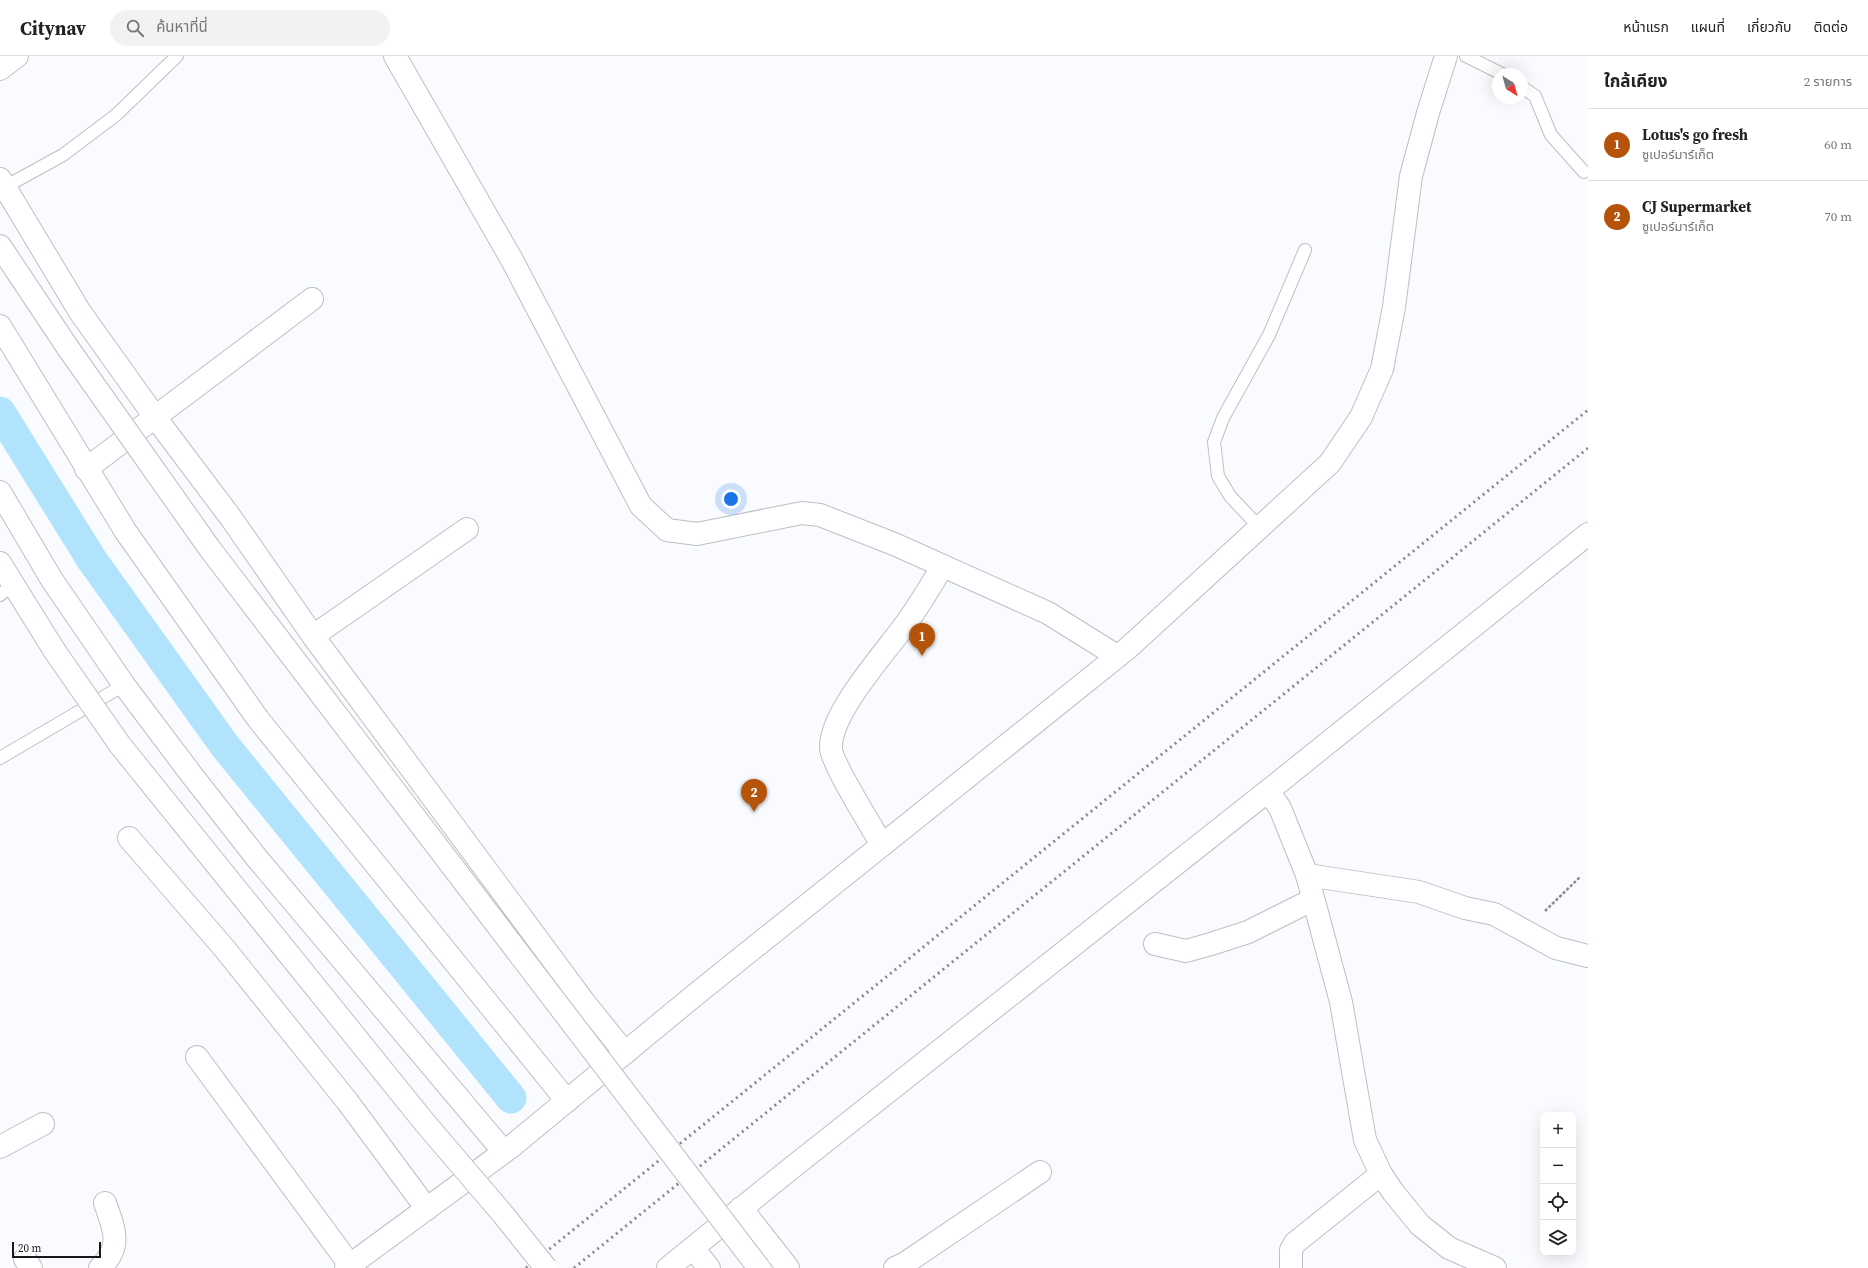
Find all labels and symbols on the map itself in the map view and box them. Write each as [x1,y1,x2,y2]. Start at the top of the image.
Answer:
north arrow [1492,68,1528,104]
your location [721,489,741,509]
pin: 1 [909,623,935,656]
pin: 2 [741,779,767,812]
scale bar [12,1240,101,1259]

